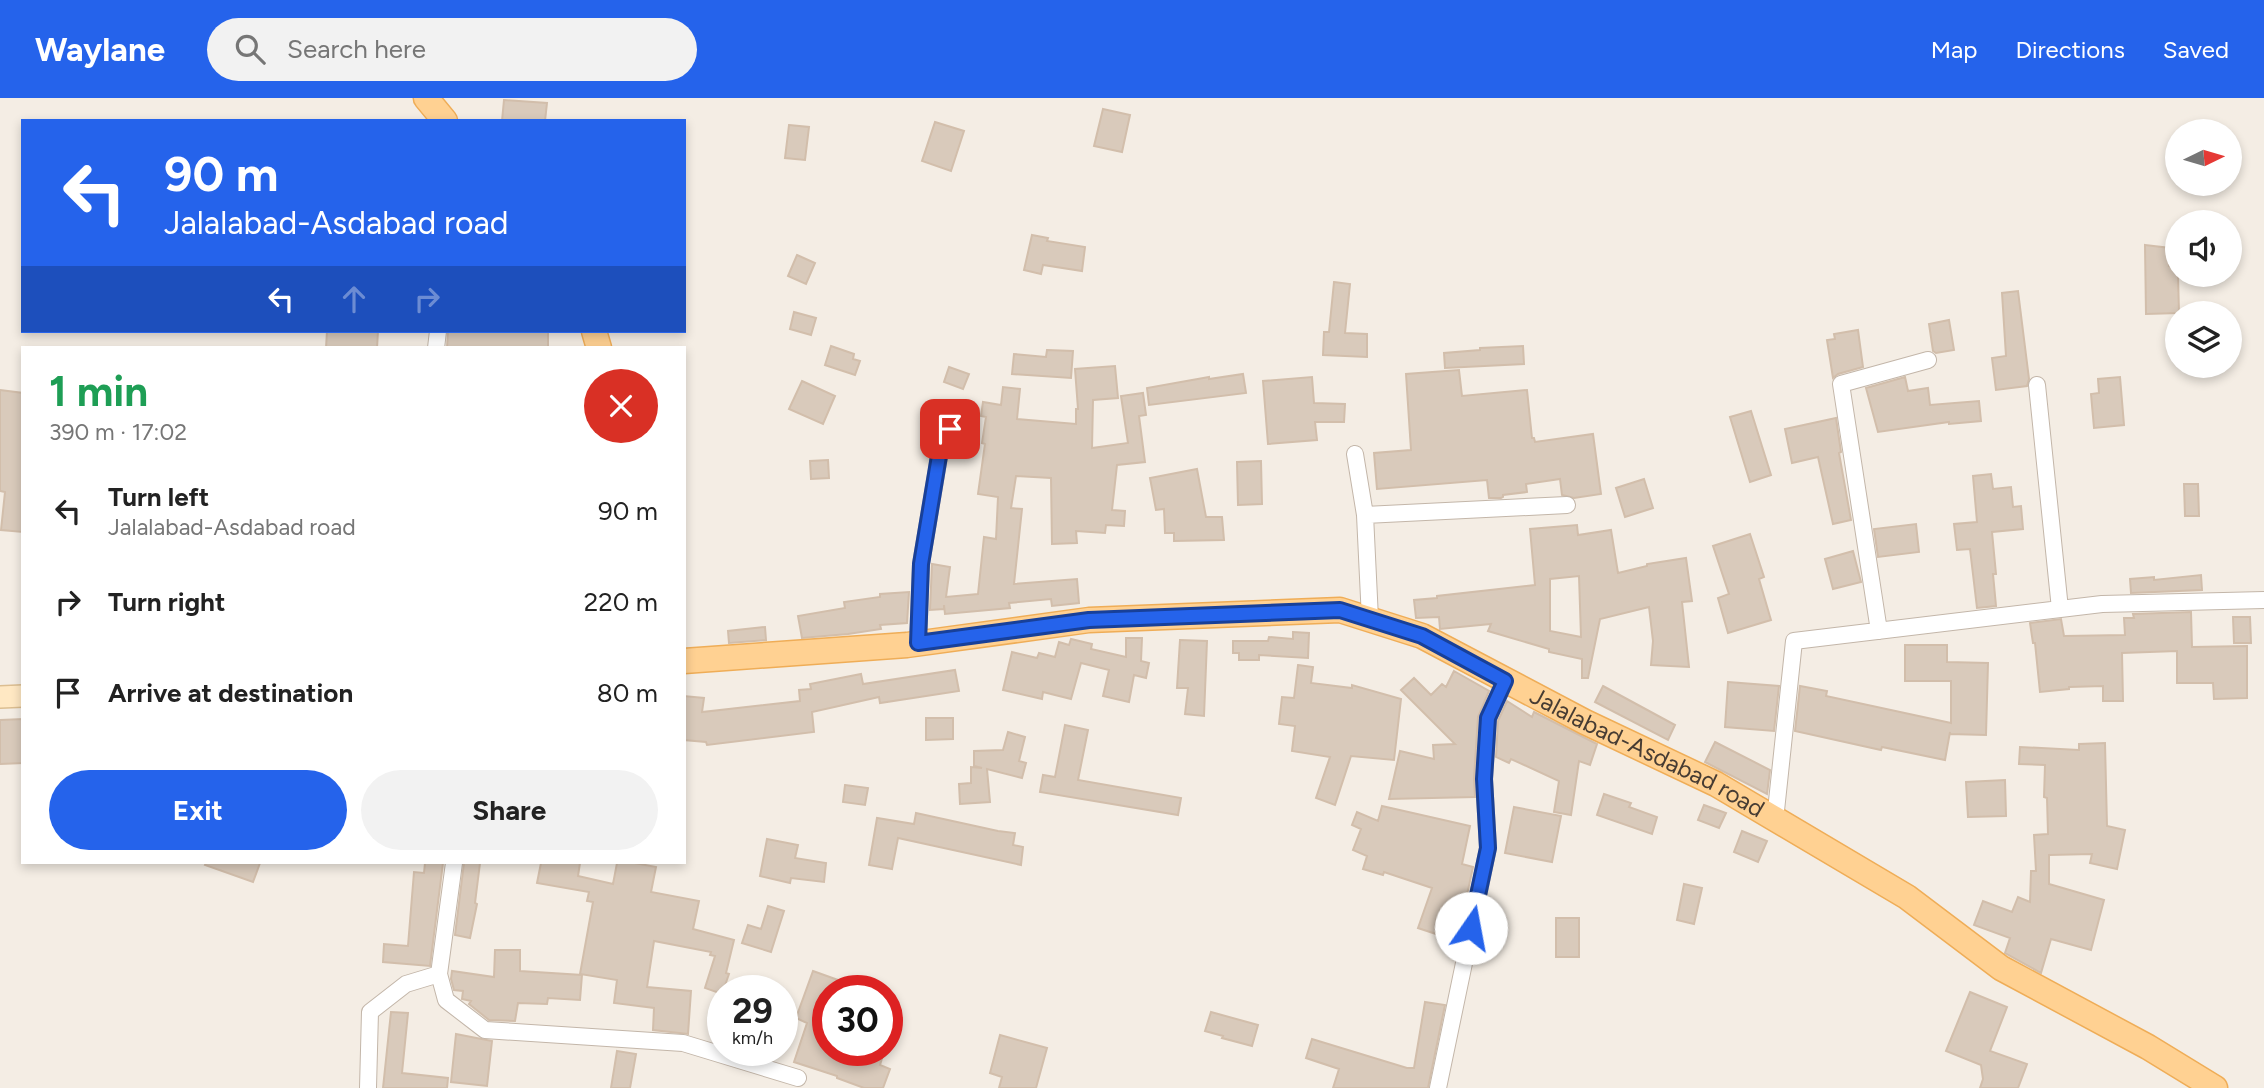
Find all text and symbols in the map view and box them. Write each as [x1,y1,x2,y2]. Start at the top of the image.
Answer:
search box [207,18,697,81]
text: Waylane [35,30,165,69]
icon: search [231,30,269,68]
text: Search here [287,33,426,65]
text: Map [1931,35,1977,64]
text: Directions [2015,35,2125,64]
text: Saved [2163,35,2229,64]
north arrow [2165,119,2242,196]
map controls [2165,119,2242,378]
text: 90 m [164,144,279,203]
icon: left [49,147,140,238]
text: Jalalabad-Asdabad road [164,204,509,242]
button: sound [2165,210,2242,287]
icon: left [262,280,300,318]
icon: ahead [335,280,373,318]
icon: right [408,280,446,318]
button: layers [2165,301,2242,378]
text: 1 min [49,366,148,417]
button: close [584,369,658,443]
pin [920,399,980,459]
icon: arrive [931,410,969,448]
text: 390 m · 17:02 [49,418,187,446]
text: Turn left [108,481,209,513]
icon: left [49,492,87,530]
text: 90 m [598,495,658,527]
text: Jalalabad-Asdabad road [108,513,356,541]
icon: right [49,583,87,621]
text: Turn right [108,586,225,618]
text: 220 m [584,586,658,618]
icon: arrive [49,674,87,712]
text: Arrive at destination [108,677,353,709]
text: 80 m [597,677,658,709]
street label: Jalalabad-Asdabad road [1525,681,1770,823]
button: Exit [49,770,347,850]
button: Share [361,770,658,850]
position arrow [1434,891,1508,965]
speed limit sign: 30 [812,975,903,1066]
text: 29 [732,990,773,1032]
text: km/h [732,1027,773,1049]

